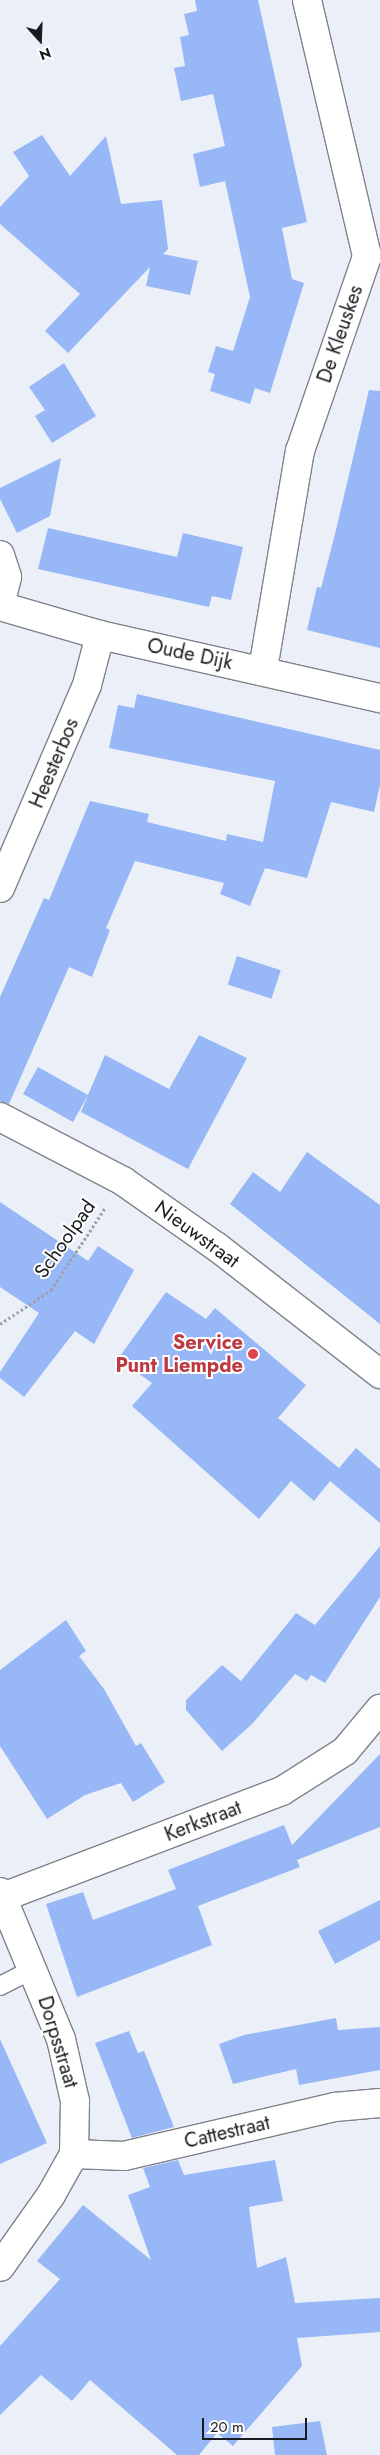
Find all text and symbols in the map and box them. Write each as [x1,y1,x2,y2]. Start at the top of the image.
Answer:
north arrow [15,15,65,65]
text: N [36,43,54,65]
street label: De Kleuskes [312,282,368,386]
street label: Oude Dijk [145,633,235,675]
street label: Heesterbos [24,714,84,812]
street label: Schoolpad [29,1195,101,1283]
street label: Nieuwstraat [150,1195,244,1273]
place label: Service Punt Liempde [116,1330,243,1377]
marker: Service Punt Liempde [247,1348,259,1360]
street label: Kerkstraat [161,1795,245,1847]
street label: Dorpsstraat [33,1993,83,2091]
street label: Cattestraat [182,2111,272,2153]
scale bar [205,2408,310,2440]
text: 20 m [210,2416,244,2438]

